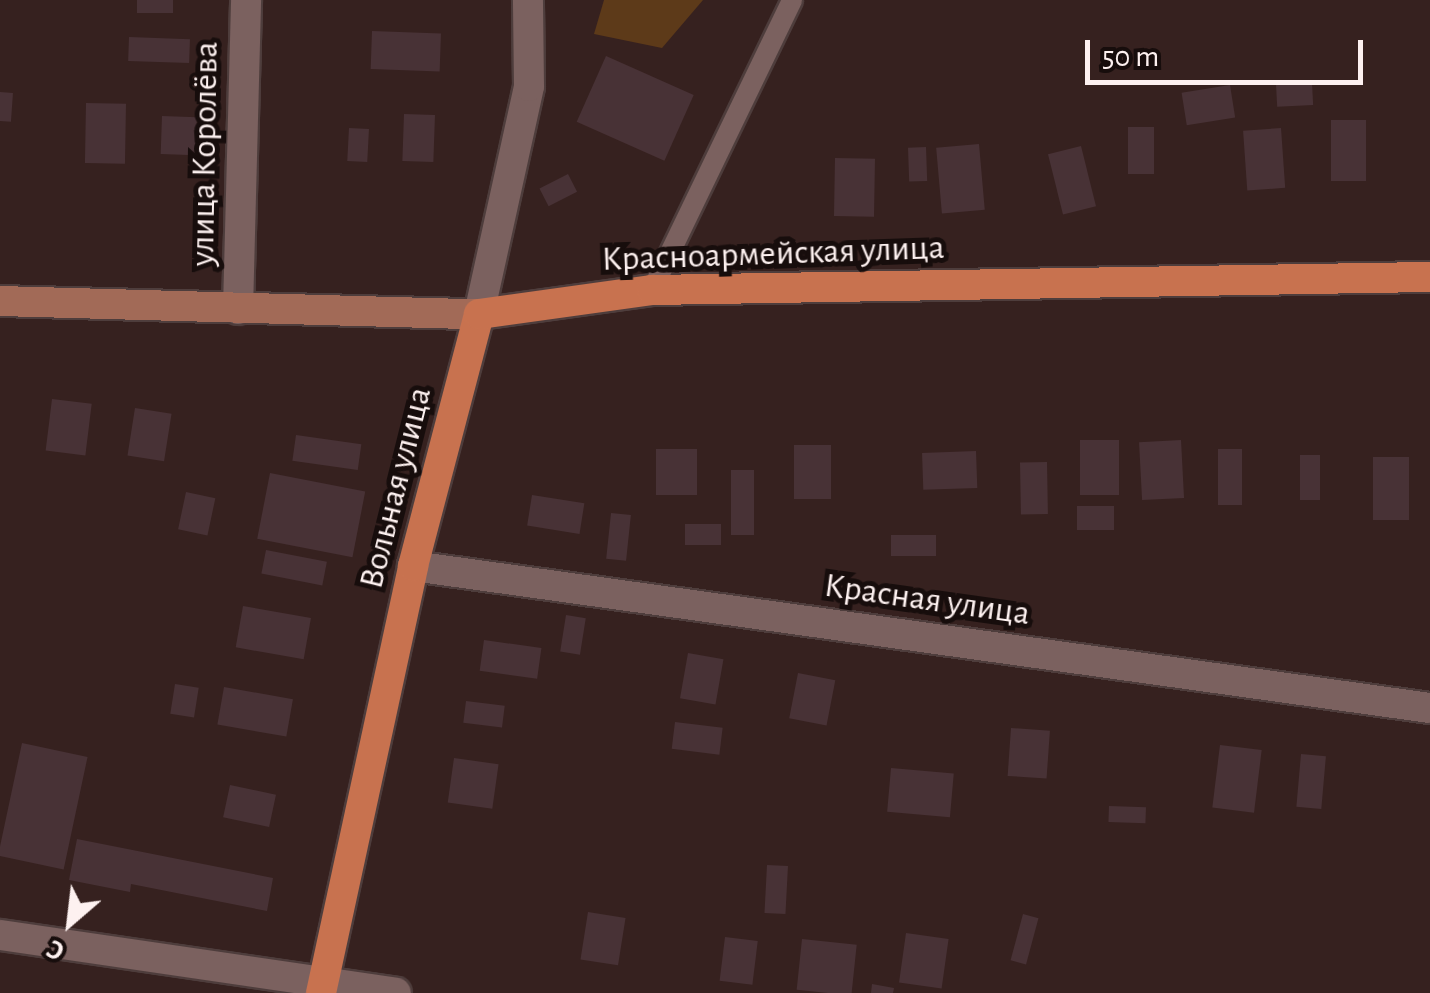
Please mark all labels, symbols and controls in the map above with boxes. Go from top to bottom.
scale bar [1090,20,1368,82]
street label: улица Королёва [182,41,228,267]
text: 50 m [1102,42,1159,72]
street label: Красноармейская улица [601,227,945,281]
street label: Вольная улица [351,383,441,593]
street label: Красная улица [821,565,1033,635]
north arrow [20,873,120,973]
text: С [43,933,69,965]

